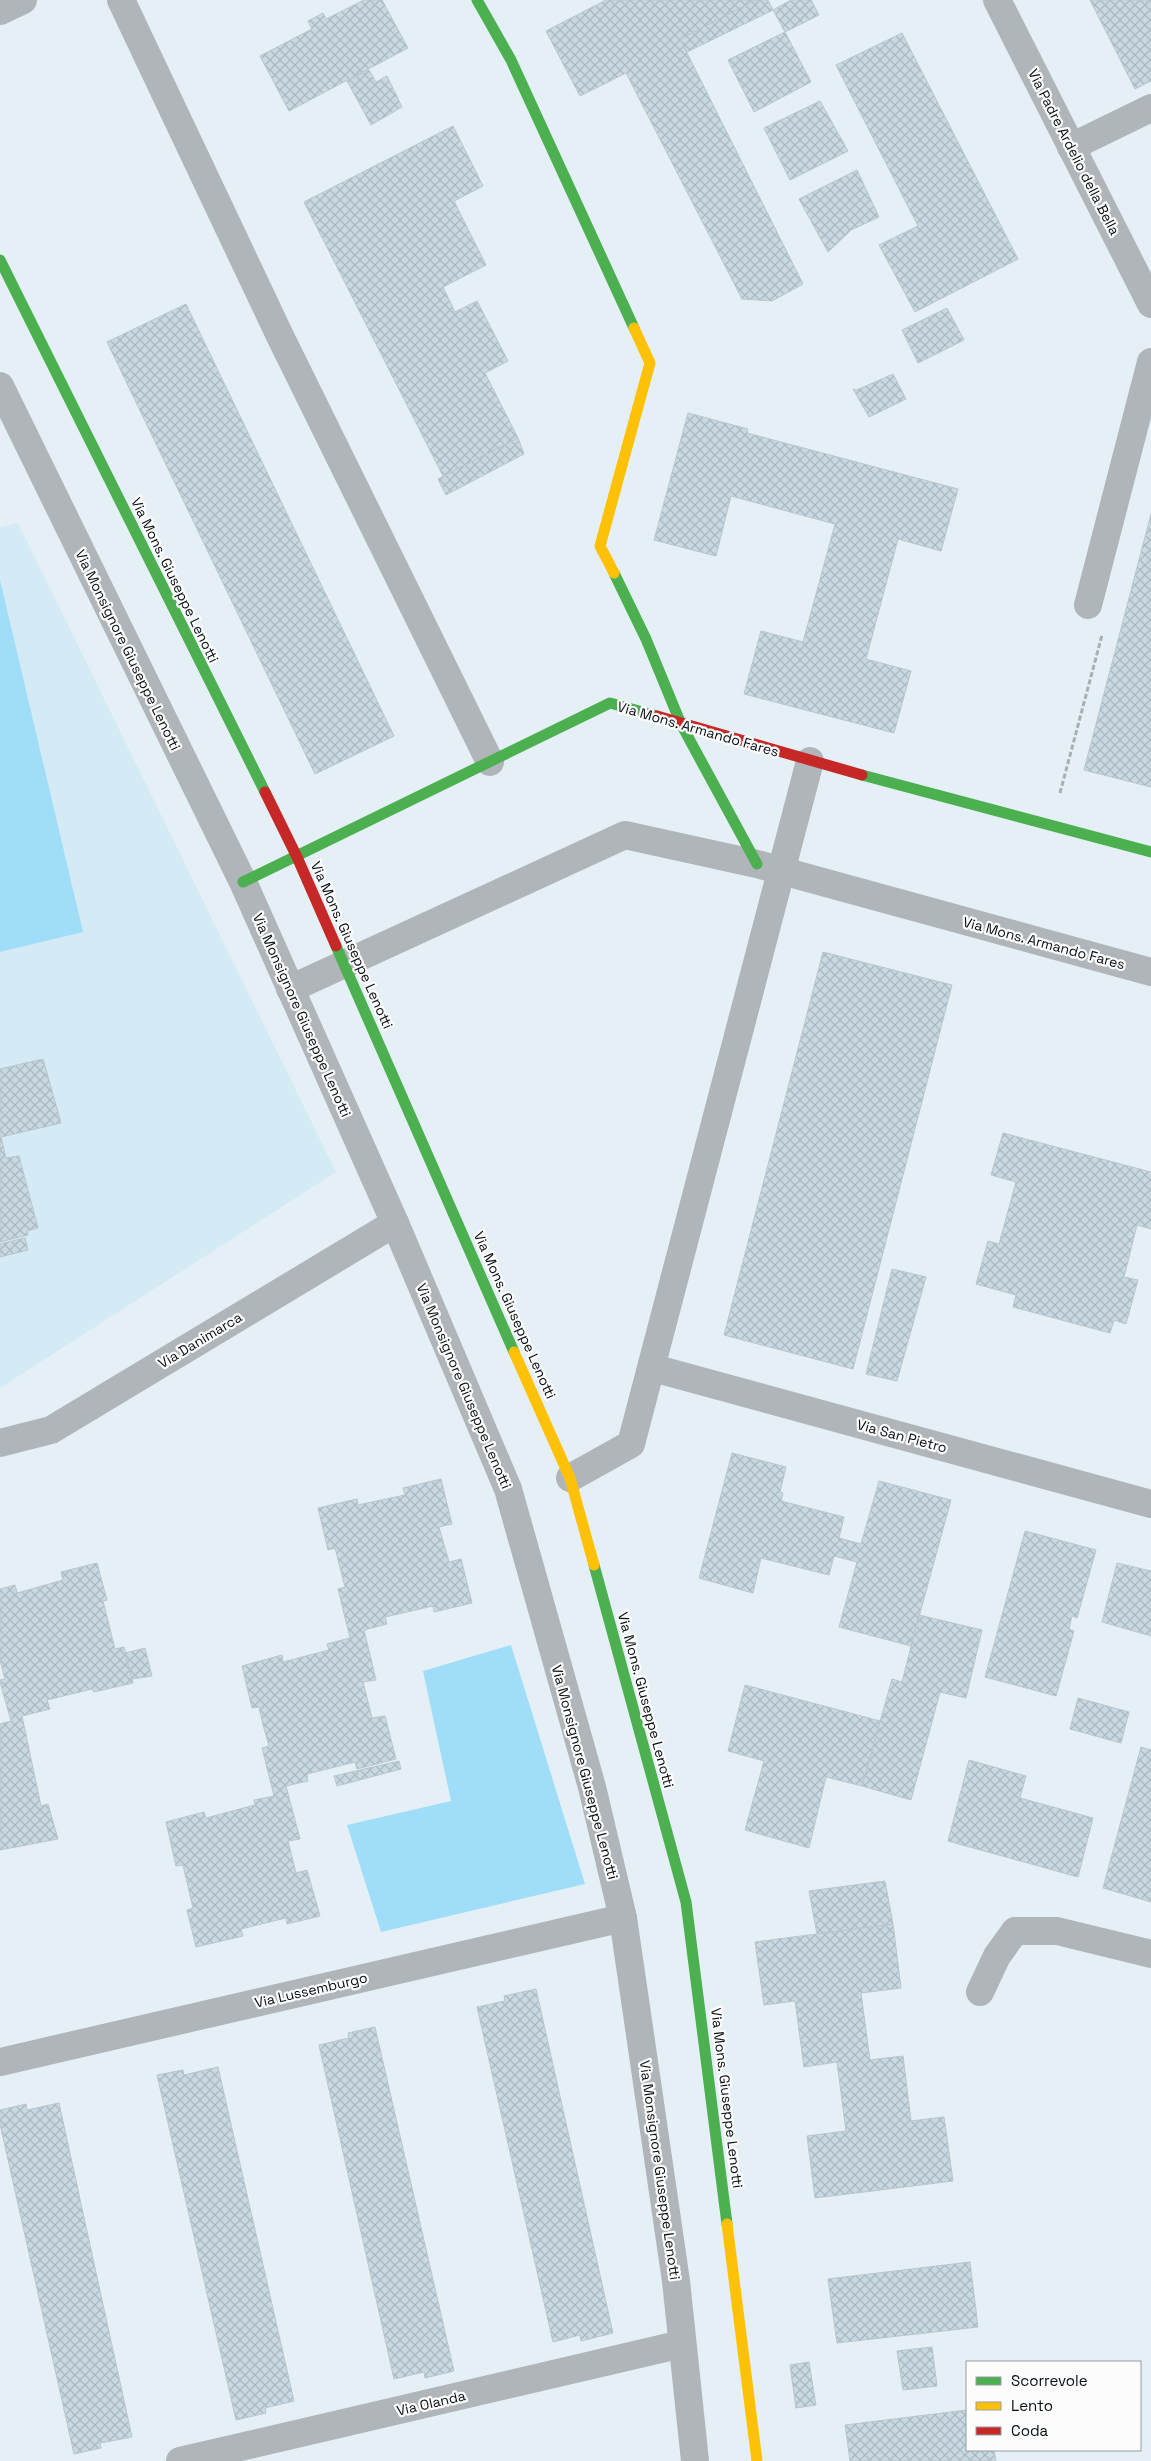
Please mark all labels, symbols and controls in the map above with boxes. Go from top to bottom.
street label: Via Padre Ardelio della Bella [1024,66,1124,238]
street label: Via Mons. Giuseppe Lenotti [127,495,223,665]
street label: Via Monsignore Giuseppe Lenotti [71,547,185,753]
street label: Via Mons. Armando Fares [615,697,781,761]
street label: Via Mons. Giuseppe Lenotti [307,858,397,1032]
street label: Via Monsignore Giuseppe Lenotti [249,910,355,1120]
street label: Via Mons. Armando Fares [961,913,1127,973]
street label: Via Mons. Giuseppe Lenotti [470,1228,560,1402]
street label: Via Monsignore Giuseppe Lenotti [412,1281,516,1491]
street label: Via Danimarca [155,1308,245,1372]
street label: Via San Pietro [855,1415,949,1457]
street label: Via Mons. Giuseppe Lenotti [614,1610,678,1790]
street label: Via Monsignore Giuseppe Lenotti [548,1663,622,1881]
street label: Via Lussemburgo [253,1968,369,2012]
street label: Via Mons. Giuseppe Lenotti [707,2007,747,2189]
street label: Via Monsignore Giuseppe Lenotti [636,2059,684,2281]
legend [966,2361,1141,2451]
text: Scorrevole [1011,2371,1088,2390]
street label: Via Olanda [395,2386,467,2420]
text: Lento [1011,2396,1053,2415]
text: Coda [1011,2421,1049,2440]

